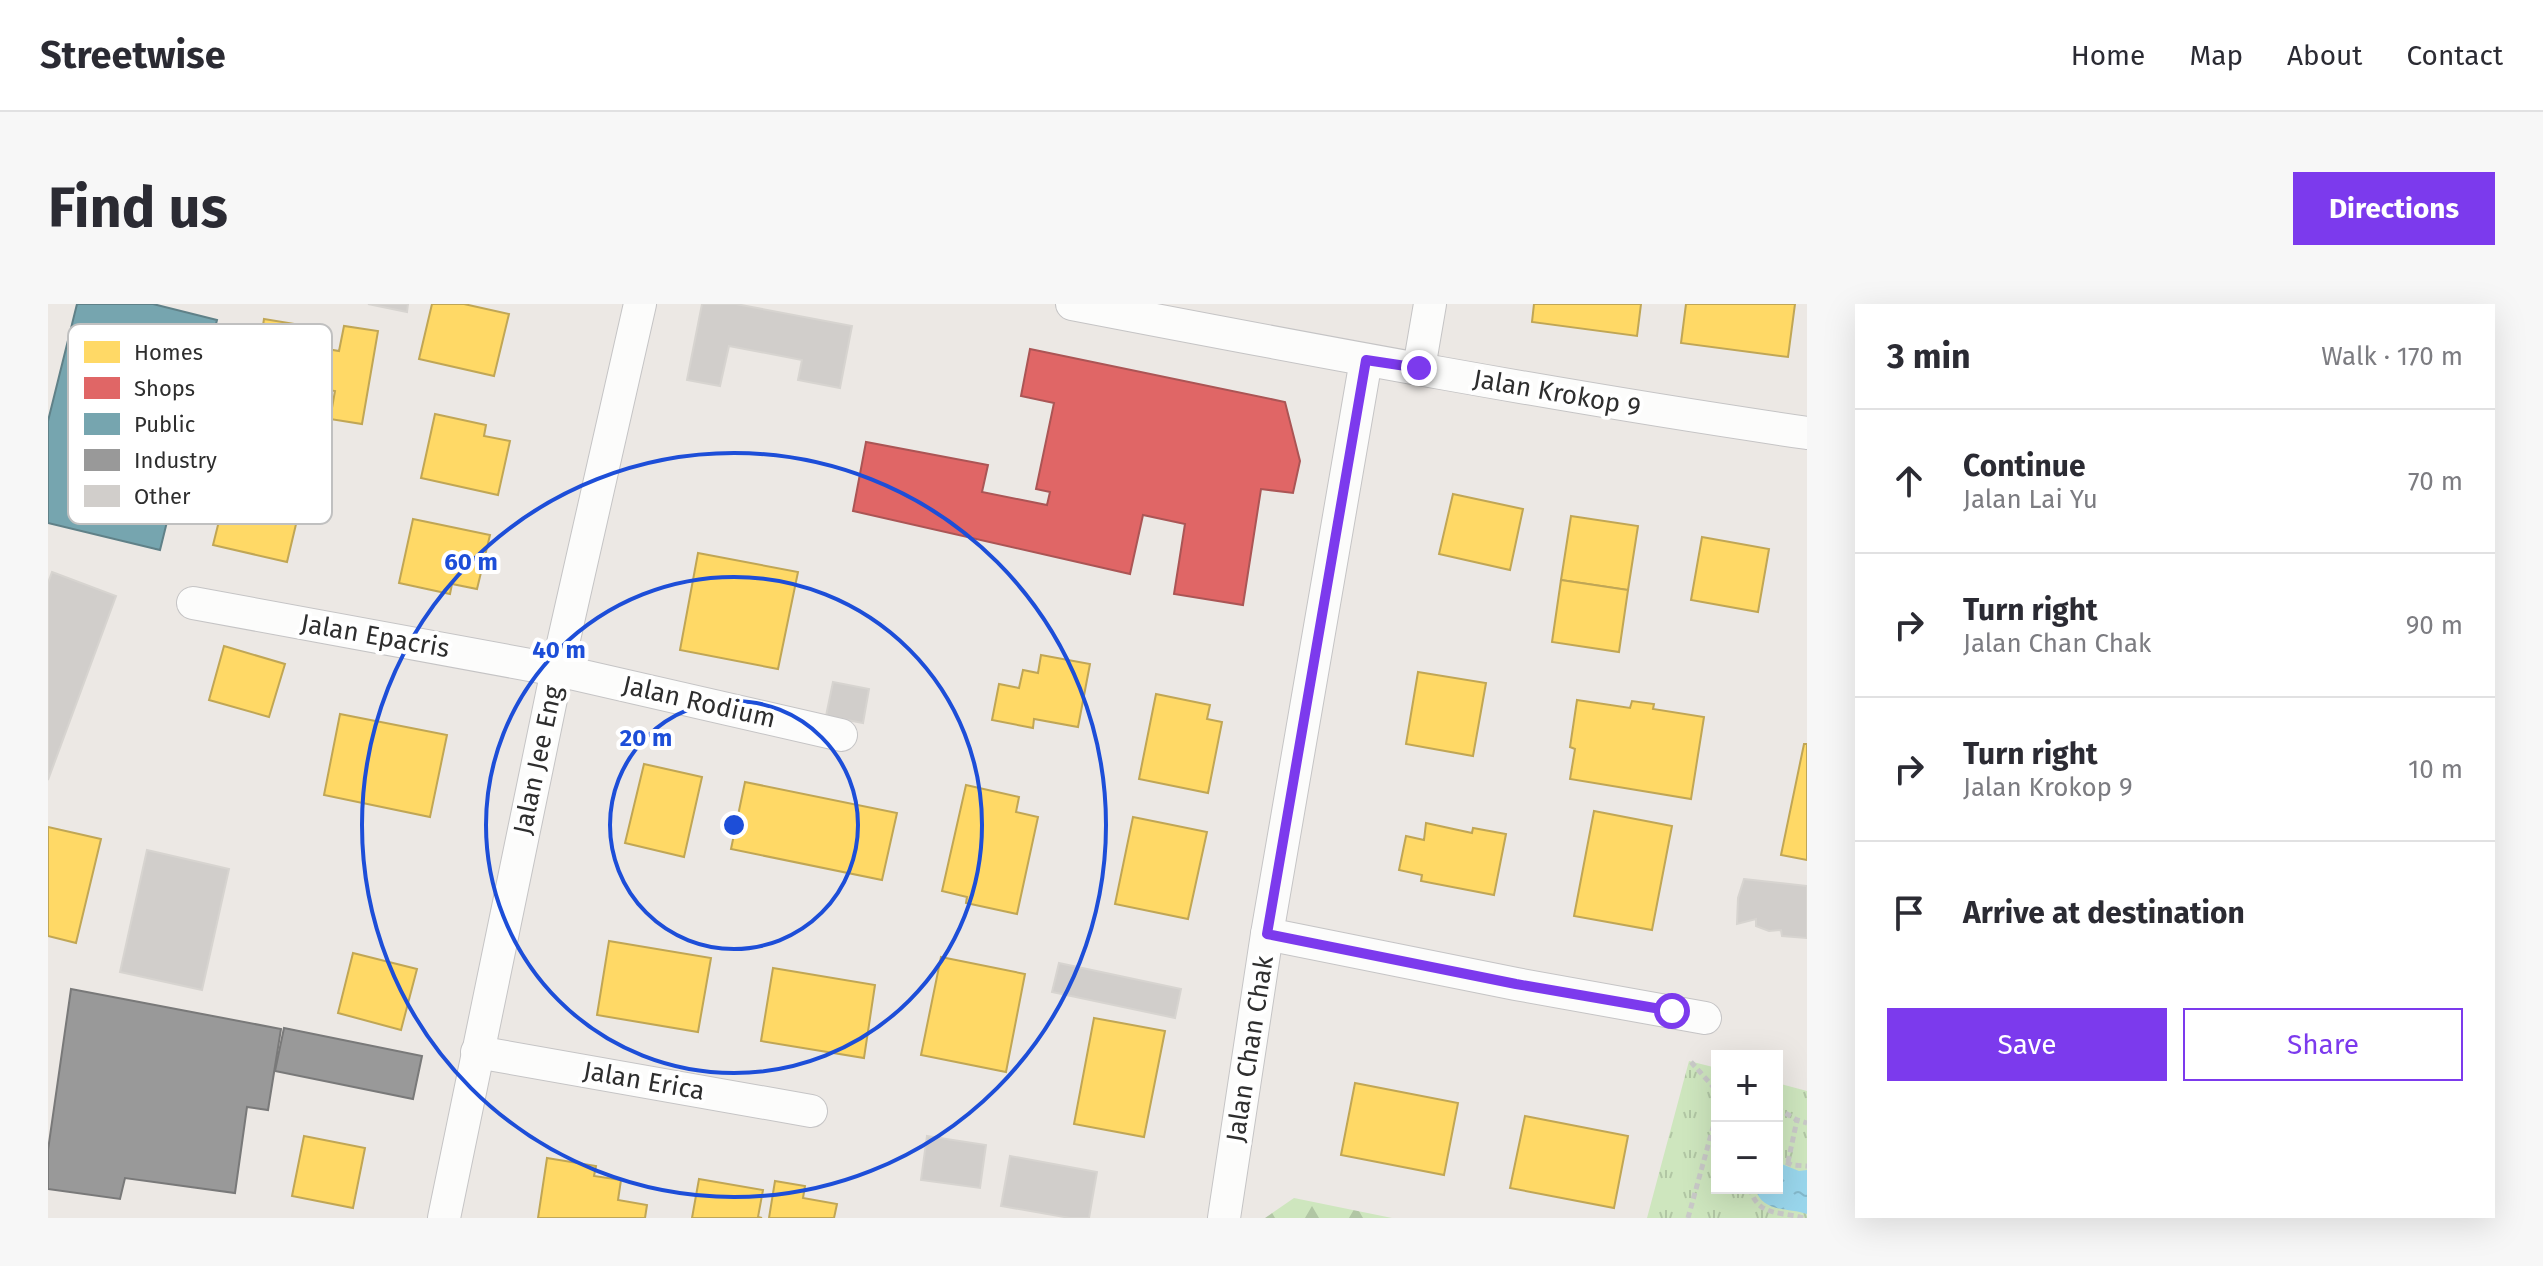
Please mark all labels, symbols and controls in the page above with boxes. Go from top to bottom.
text: Streetwise [40,32,226,78]
text: Home [2071,39,2145,72]
text: Map [2189,39,2243,72]
text: About [2287,39,2362,72]
text: Contact [2406,39,2503,72]
button: Directions [2293,172,2495,245]
text: Find us [48,175,228,242]
legend [68,324,332,524]
text: 3 min [1887,336,1971,377]
text: Homes [134,339,203,366]
text: Walk · 170 m [2321,341,2463,372]
route end [1401,350,1437,386]
street label: Jalan Krokop 9 [1471,363,1643,423]
text: Shops [134,375,195,402]
text: Public [134,411,195,438]
text: Industry [134,447,217,474]
text: Continue [1963,448,2086,484]
icon: ahead [1887,459,1931,503]
text: 70 m [2408,466,2463,497]
text: Other [134,483,191,510]
text: Jalan Lai Yu [1963,484,2098,515]
text: 60 m [444,548,498,576]
text: Turn right [1963,592,2098,628]
icon: right [1887,603,1931,647]
street label: Jalan Epacris [298,608,452,664]
text: 90 m [2406,610,2463,641]
text: Jalan Chan Chak [1963,628,2151,659]
text: 40 m [532,636,586,664]
street label: Jalan Rodium [619,669,779,735]
street label: Jalan Jee Eng [507,682,569,837]
text: 20 m [620,724,672,752]
text: Turn right [1963,736,2098,772]
icon: right [1887,747,1931,791]
text: 10 m [2408,754,2463,785]
text: Jalan Krokop 9 [1963,772,2133,803]
centre of rings [720,811,748,839]
icon: arrive [1887,891,1931,935]
text: Arrive at destination [1963,895,2245,931]
street label: Jalan Chan Chak [1220,953,1280,1144]
route start [1654,993,1690,1029]
button: Save [1887,1008,2167,1081]
button: Share [2183,1008,2463,1081]
map controls [1711,1050,1783,1194]
button: + [1711,1050,1783,1122]
street label: Jalan Erica [581,1055,707,1107]
button: − [1711,1122,1783,1194]

